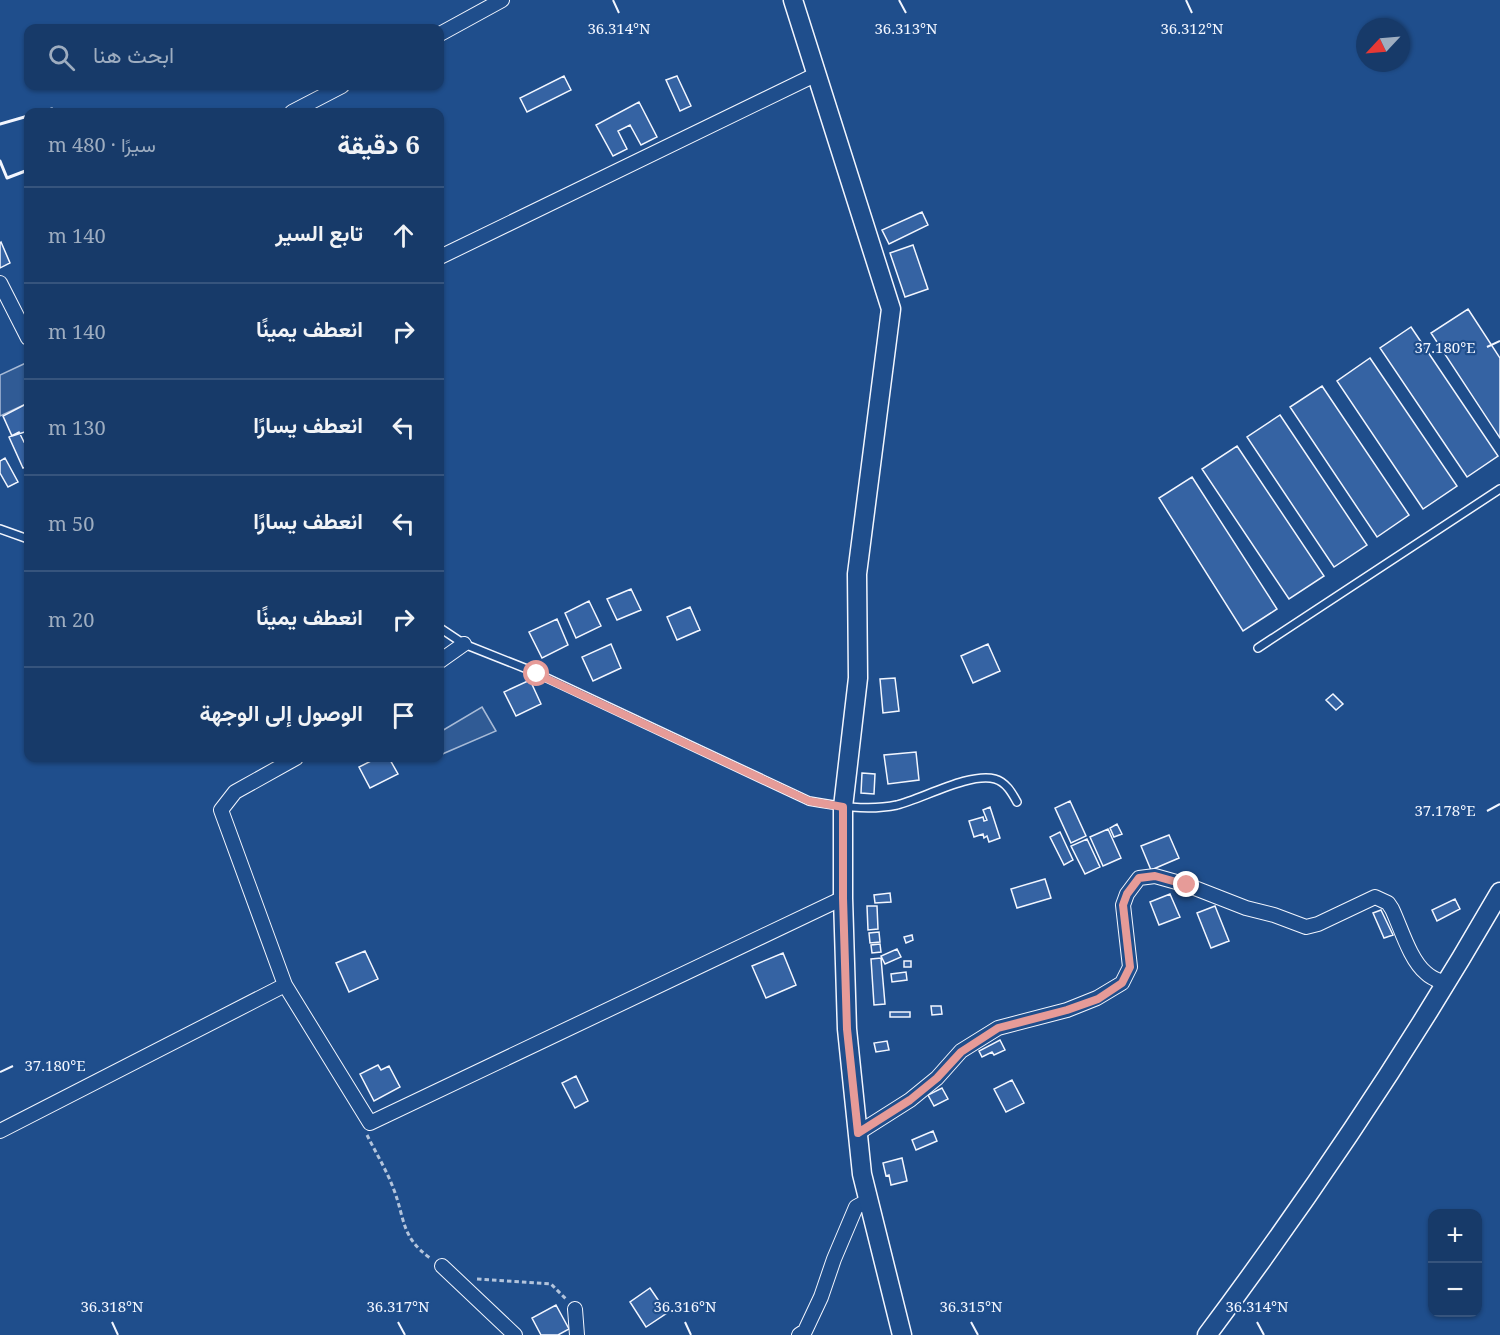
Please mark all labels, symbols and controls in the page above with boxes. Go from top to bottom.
text: 36.314°N [587,18,651,38]
text: 36.313°N [874,18,938,38]
text: 36.312°N [1160,18,1224,38]
north arrow [1356,18,1410,72]
search box [24,24,444,90]
text: ابحث هنا [93,39,174,69]
icon: search [45,41,78,74]
text: 6 دقيقة [337,126,420,162]
text: سيرًا · 480 m [48,131,156,158]
text: تابع السير [275,217,363,247]
icon: ahead [387,219,420,252]
text: 140 m [48,222,106,249]
text: انعطف يمينًا [256,313,363,343]
icon: right [387,315,420,348]
text: 140 m [48,318,106,345]
text: 37.180°E [1414,337,1476,357]
text: انعطف يسارًا [253,409,363,439]
icon: left [387,411,420,444]
text: 130 m [48,414,106,441]
text: انعطف يسارًا [253,505,363,535]
icon: left [387,507,420,540]
text: 50 m [48,510,94,537]
text: انعطف يمينًا [256,601,363,631]
icon: right [387,603,420,636]
text: 20 m [48,606,94,633]
route start [523,660,549,686]
text: الوصول إلى الوجهة [199,697,363,727]
icon: arrive [387,699,420,732]
text: 37.178°E [1414,800,1476,820]
route end [1173,871,1199,897]
text: 37.180°E [24,1055,86,1075]
map controls [1428,1209,1482,1317]
button: + [1428,1209,1482,1263]
button: − [1428,1263,1482,1317]
text: 36.318°N [80,1296,144,1316]
text: 36.317°N [366,1296,430,1316]
text: 36.316°N [653,1296,717,1316]
text: 36.315°N [939,1296,1003,1316]
text: 36.314°N [1225,1296,1289,1316]

